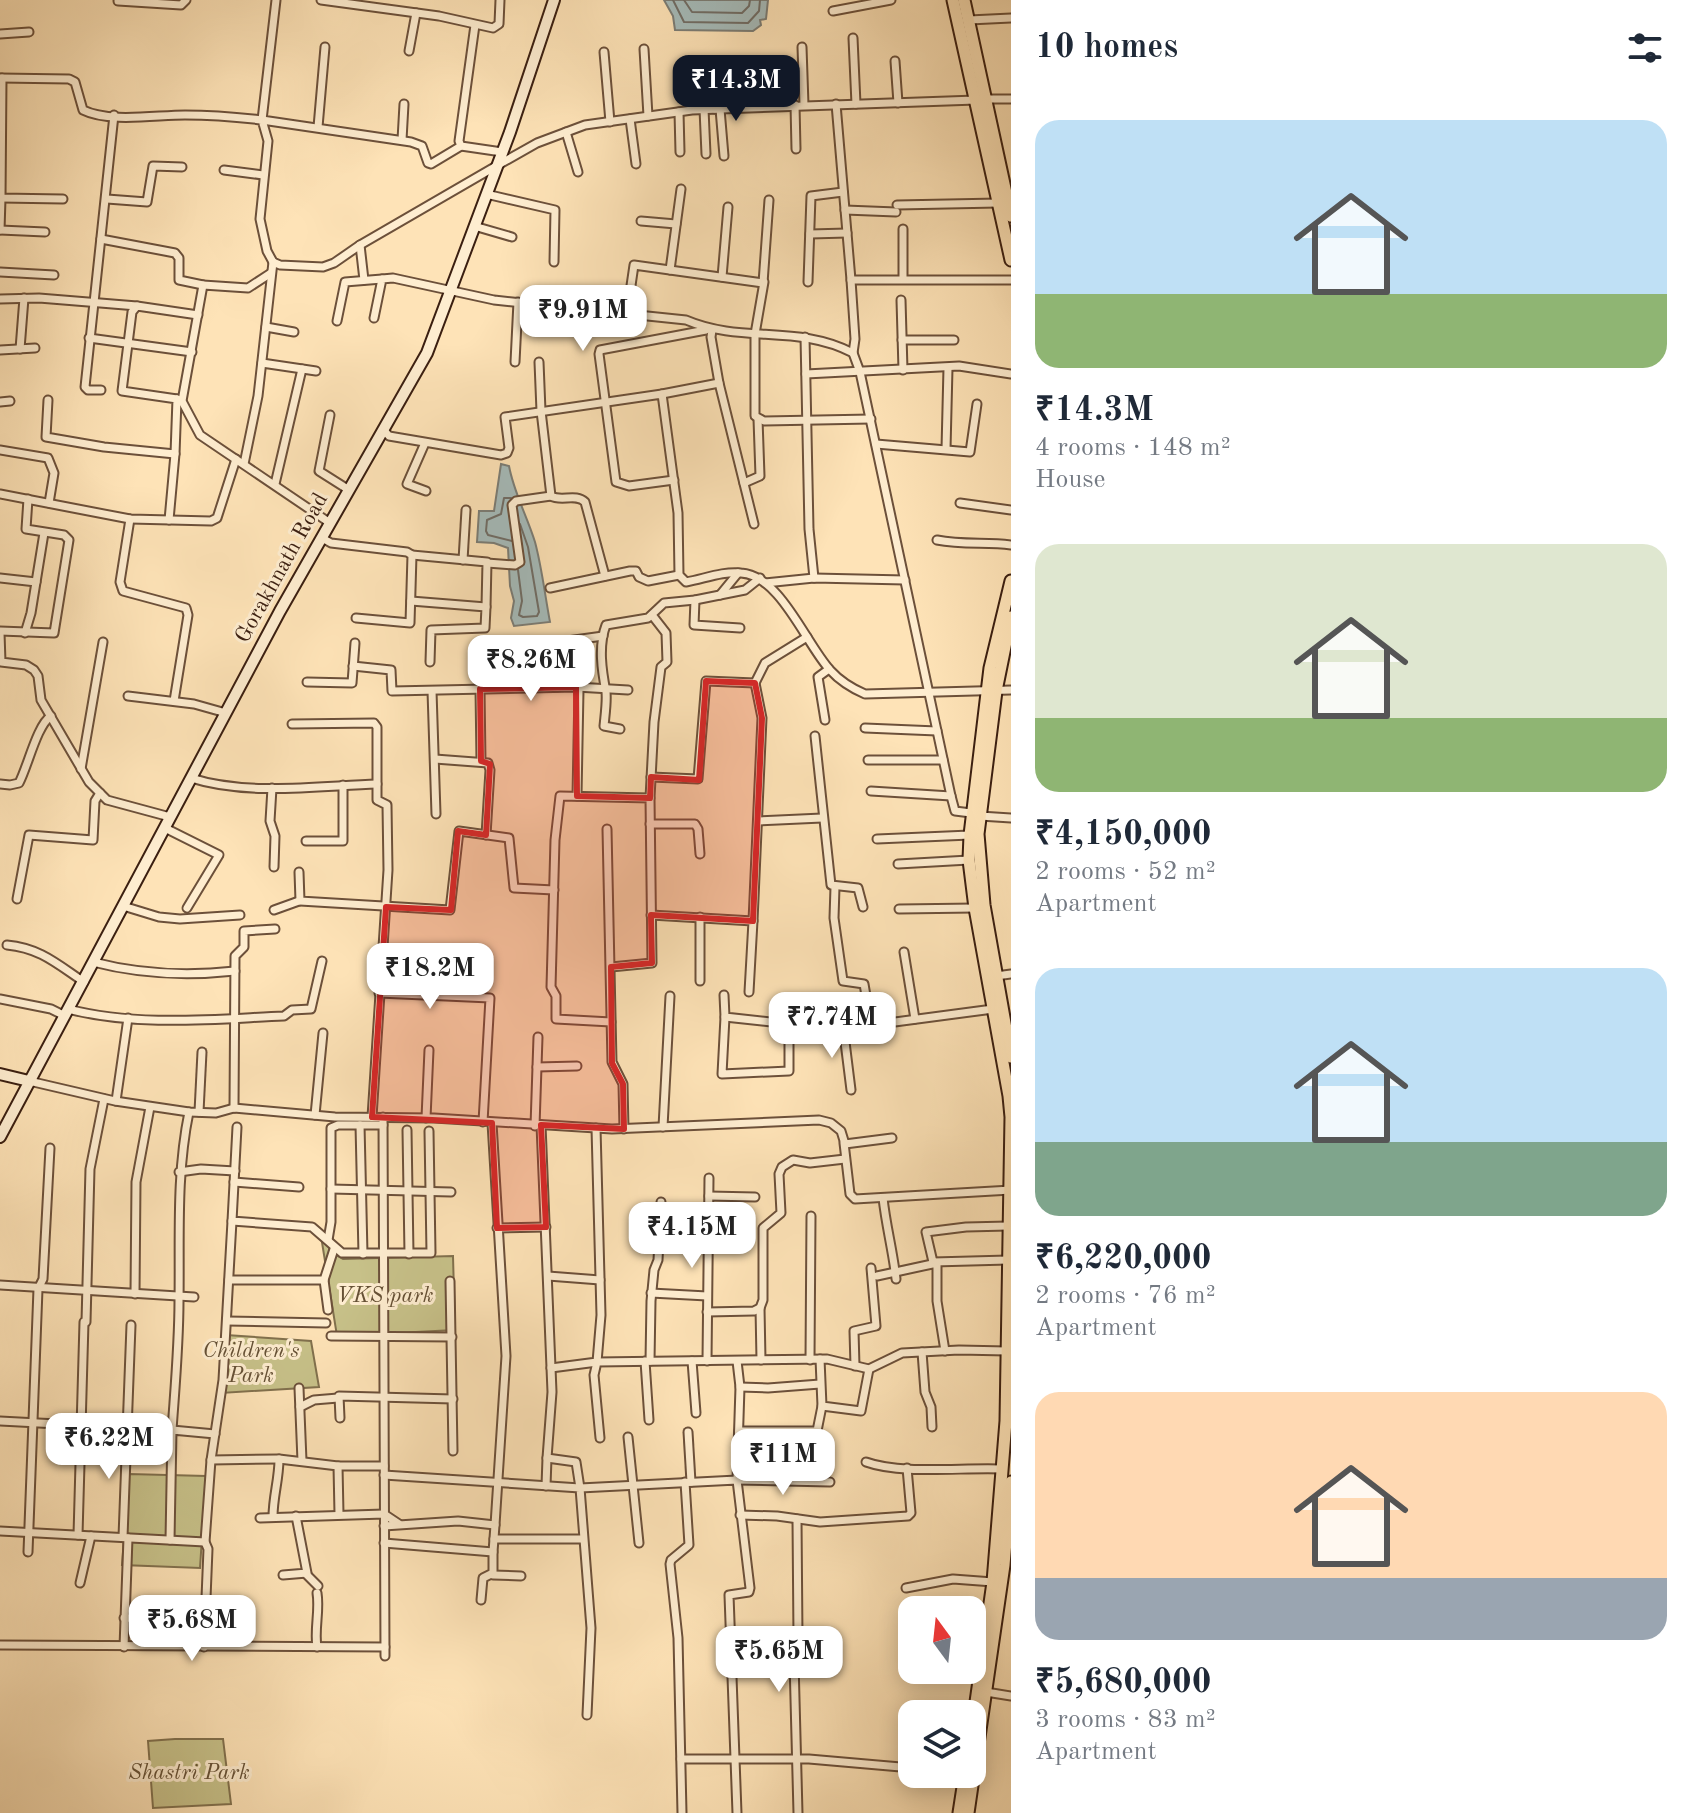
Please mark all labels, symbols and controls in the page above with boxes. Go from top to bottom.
icon: filters [1623,26,1667,70]
text: 10 homes [1035,31,1178,65]
pin: ₹14.3M [671,55,801,123]
text: ₹14.3M [691,68,781,94]
icon: home [1279,172,1423,316]
pin: ₹9.91M [518,285,648,353]
text: ₹9.91M [538,298,628,324]
text: ₹14.3M [1035,394,1153,428]
text: 4 rooms · 148 m² [1035,435,1231,461]
text: House [1035,467,1106,493]
street label: Gorakhnath Road [232,489,332,647]
icon: home [1279,596,1423,740]
pin: ₹8.26M [466,635,596,703]
text: ₹8.26M [486,648,576,674]
text: ₹4,150,000 [1035,818,1212,852]
text: 2 rooms · 52 m² [1035,859,1216,885]
text: Apartment [1035,891,1157,917]
pin: ₹18.2M [365,943,495,1011]
text: ₹18.2M [385,956,475,982]
pin: ₹7.74M [767,992,897,1060]
text: ₹7.74M [787,1005,877,1031]
icon: home [1279,1020,1423,1164]
pin: ₹4.15M [627,1202,757,1270]
text: ₹4.15M [647,1215,737,1241]
text: ₹6,220,000 [1035,1242,1212,1276]
text: 2 rooms · 76 m² [1035,1283,1216,1309]
park label: VKS park [337,1285,434,1307]
text: Apartment [1035,1315,1157,1341]
park label: Children's Park [203,1340,299,1387]
pin: ₹6.22M [44,1413,174,1481]
text: ₹6.22M [64,1426,154,1452]
pin: ₹11M [736,1429,830,1497]
text: ₹11M [749,1442,817,1468]
icon: home [1279,1444,1423,1588]
pin: ₹5.68M [127,1595,257,1663]
north arrow [898,1596,986,1684]
map controls [898,1596,986,1788]
text: ₹5.68M [147,1608,237,1634]
pin: ₹5.65M [714,1626,844,1694]
text: ₹5.65M [734,1639,824,1665]
text: ₹5,680,000 [1035,1666,1212,1700]
button: layers [898,1700,986,1788]
text: 3 rooms · 83 m² [1035,1707,1216,1733]
text: Apartment [1035,1739,1157,1765]
park label: Shastri Park [128,1762,250,1784]

